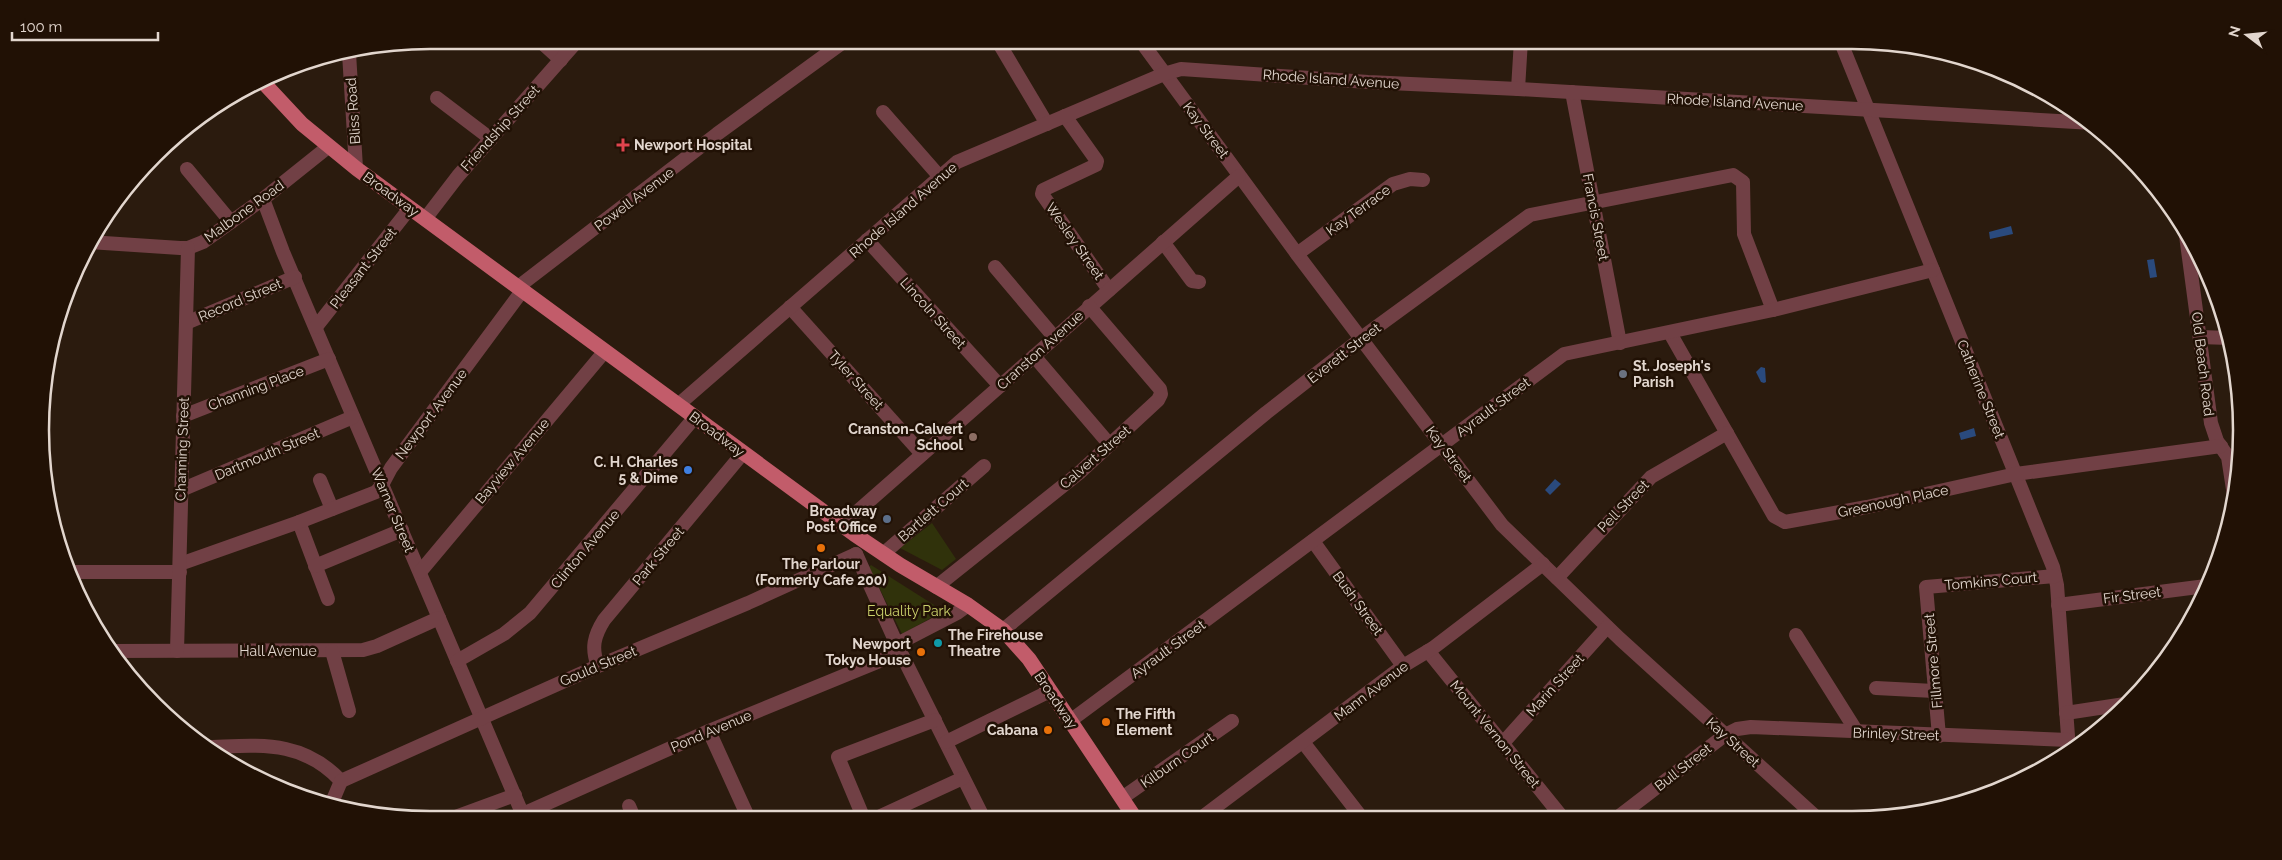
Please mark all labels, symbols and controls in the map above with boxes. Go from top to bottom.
scale bar [12,10,159,42]
north arrow [2222,10,2272,60]
text: 100 m [20,18,62,36]
text: N [2225,24,2244,39]
street label: Rhode Island Avenue [1262,66,1400,92]
street label: Bliss Road [343,77,363,145]
street label: Friendship Street [457,82,543,174]
street label: Rhode Island Avenue [1666,90,1804,114]
street label: Kay Street [1180,99,1232,161]
place label: Newport Hospital [634,137,753,153]
marker: Newport Hospital [616,138,630,152]
street label: Rhode Island Avenue [846,159,960,261]
street label: Powell Avenue [591,164,677,234]
street label: Broadway [360,168,422,220]
street label: Francis Street [1580,172,1612,262]
street label: Malbone Road [201,177,287,245]
street label: Kay Terrace [1323,181,1393,239]
street label: Wesley Street [1043,200,1108,283]
street label: Pleasant Street [327,224,400,312]
street label: Lincoln Street [897,274,969,352]
street label: Record Street [196,275,284,325]
street label: Cranston Avenue [994,307,1086,393]
street label: Old Beach Road [2189,311,2217,417]
street label: Everett Street [1304,319,1384,386]
street label: Catherine Street [1954,337,2008,441]
street label: Tyler Street [825,347,887,413]
place label: St. Joseph's Parish [1633,358,1711,390]
street label: Channing Place [206,362,306,414]
street label: Newport Avenue [392,366,470,462]
marker: St. Joseph's Parish [1617,368,1629,380]
street label: Ayrault Street [1453,374,1533,440]
street label: Channing Street [172,396,192,501]
street label: Broadway [686,408,748,460]
street label: Bayview Avenue [472,415,552,507]
place label: Cranston-Calvert School [848,421,964,453]
street label: Calvert Street [1056,422,1134,492]
street label: Kay Street [1423,423,1475,485]
street label: Dartmouth Street [212,425,322,483]
marker: Cranston-Calvert School [967,431,979,443]
place label: C. H. Charles 5 & Dime [594,454,679,486]
marker: C. H. Charles 5 & Dime [682,464,694,476]
street label: Warner Street [368,466,418,555]
street label: Bartlett Court [895,475,971,545]
street label: Pell Street [1594,476,1652,535]
street label: Greenough Place [1836,481,1950,521]
place label: Broadway Post Office [806,503,878,535]
street label: Clinton Avenue [547,506,623,592]
marker: Broadway Post Office [881,513,893,525]
street label: Park Street [629,523,687,588]
marker: The Parlour (Formerly Cafe 200) [815,542,827,554]
place label: The Parlour (Formerly Cafe 200) [755,556,887,588]
street label: Bush Street [1329,568,1387,638]
street label: Tomkins Court [1944,569,2038,593]
street label: Fir Street [2102,583,2162,606]
park label: Equality Park [867,603,951,619]
street label: Fillmore Street [1921,612,1945,709]
street label: Ayrault Street [1128,616,1209,681]
place label: The Firehouse Theatre [948,627,1044,659]
place label: Newport Tokyo House [825,636,912,668]
marker: The Firehouse Theatre [932,637,944,649]
street label: Hall Avenue [239,643,317,659]
street label: Gould Street [557,643,639,689]
marker: Newport Tokyo House [915,646,927,658]
street label: Marin Street [1523,650,1587,719]
street label: Mann Avenue [1331,658,1411,724]
street label: Broadway [1031,669,1081,732]
street label: Mount Vernon Street [1447,677,1543,791]
place label: The Fifth Element [1116,706,1176,738]
street label: Pond Avenue [668,707,754,755]
street label: Kay Street [1703,714,1763,770]
marker: The Fifth Element [1100,716,1112,728]
place label: Cabana [987,722,1038,738]
marker: Cabana [1042,724,1054,736]
street label: Brinley Street [1852,724,1940,744]
street label: Kilburn Court [1137,729,1217,791]
street label: Bull Street [1652,740,1715,794]

